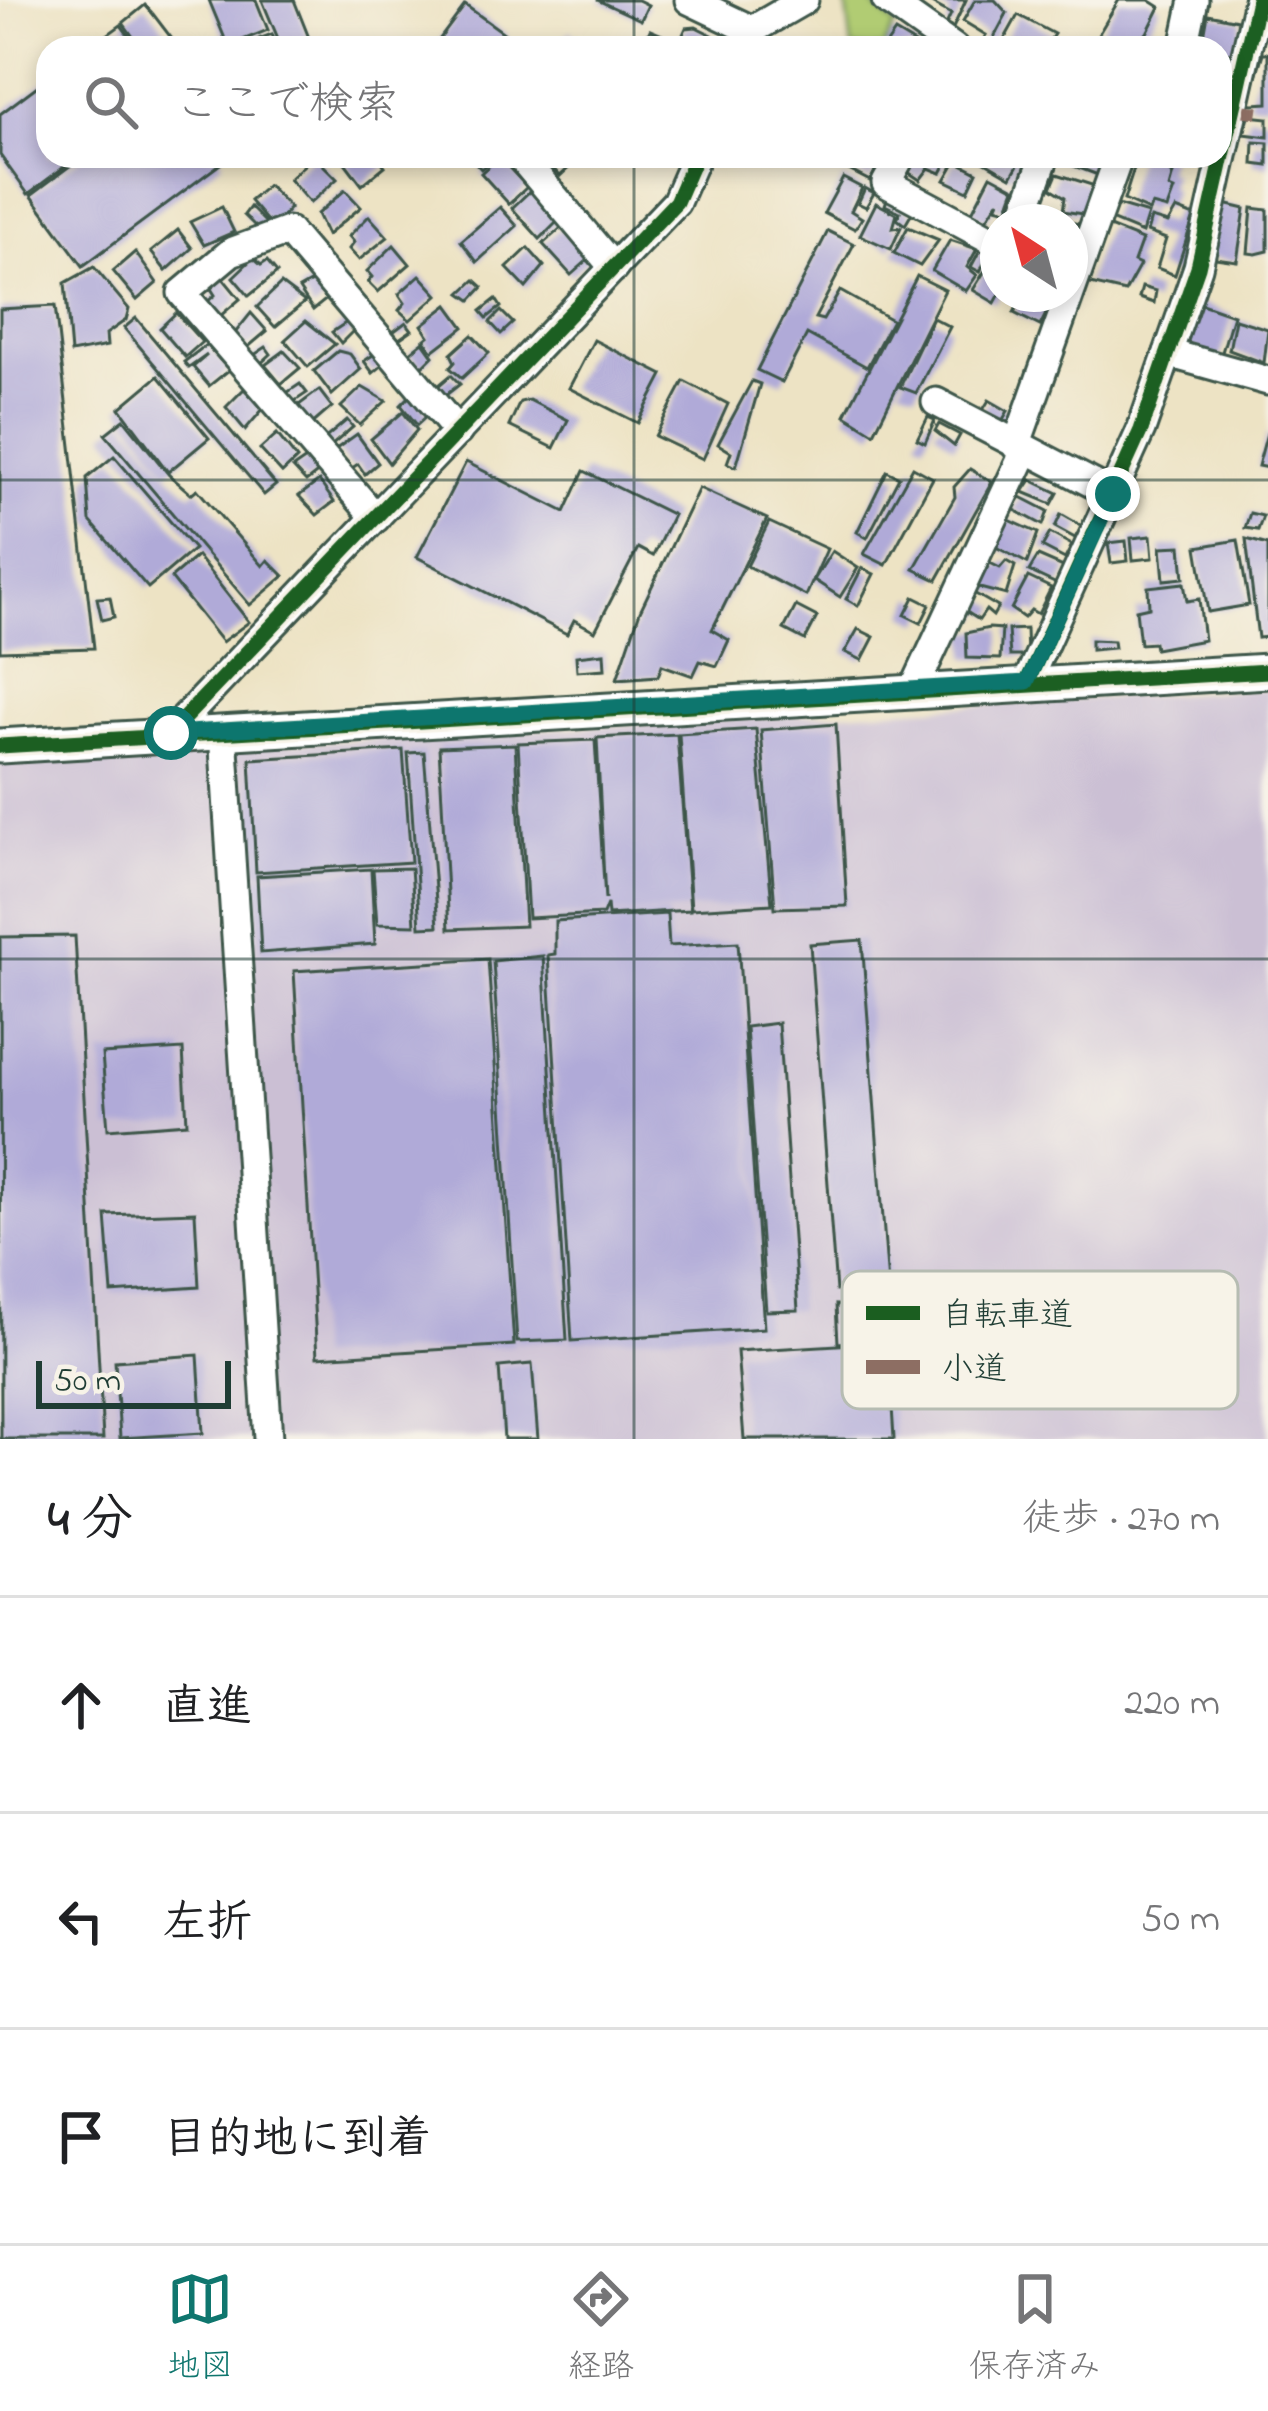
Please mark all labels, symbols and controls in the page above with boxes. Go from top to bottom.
search box [36,36,1232,168]
icon: search [78,69,144,135]
text: ここで検索 [174,73,399,139]
north arrow [980,204,1088,312]
route end [1086,467,1140,521]
route start [144,706,198,760]
legend [842,1271,1238,1409]
text: 自転車道 [941,1293,1073,1341]
text: 小道 [941,1347,1007,1395]
scale bar [36,1355,231,1408]
text: 50 m [54,1358,121,1406]
text: 4 分 [48,1484,133,1559]
text: 徒歩 · 270 m [1022,1492,1220,1549]
icon: ahead [48,1672,114,1738]
text: 直進 [162,1676,252,1742]
text: 220 m [1124,1676,1220,1733]
icon: left [48,1888,114,1954]
text: 左折 [162,1892,252,1958]
text: 50 m [1141,1892,1220,1949]
icon: arrive [48,2104,114,2170]
text: 目的地に到着 [162,2108,432,2174]
tab: 地図 [167,2266,233,2392]
tab: 経路 [568,2266,634,2392]
tab: 保存済み [969,2266,1101,2392]

